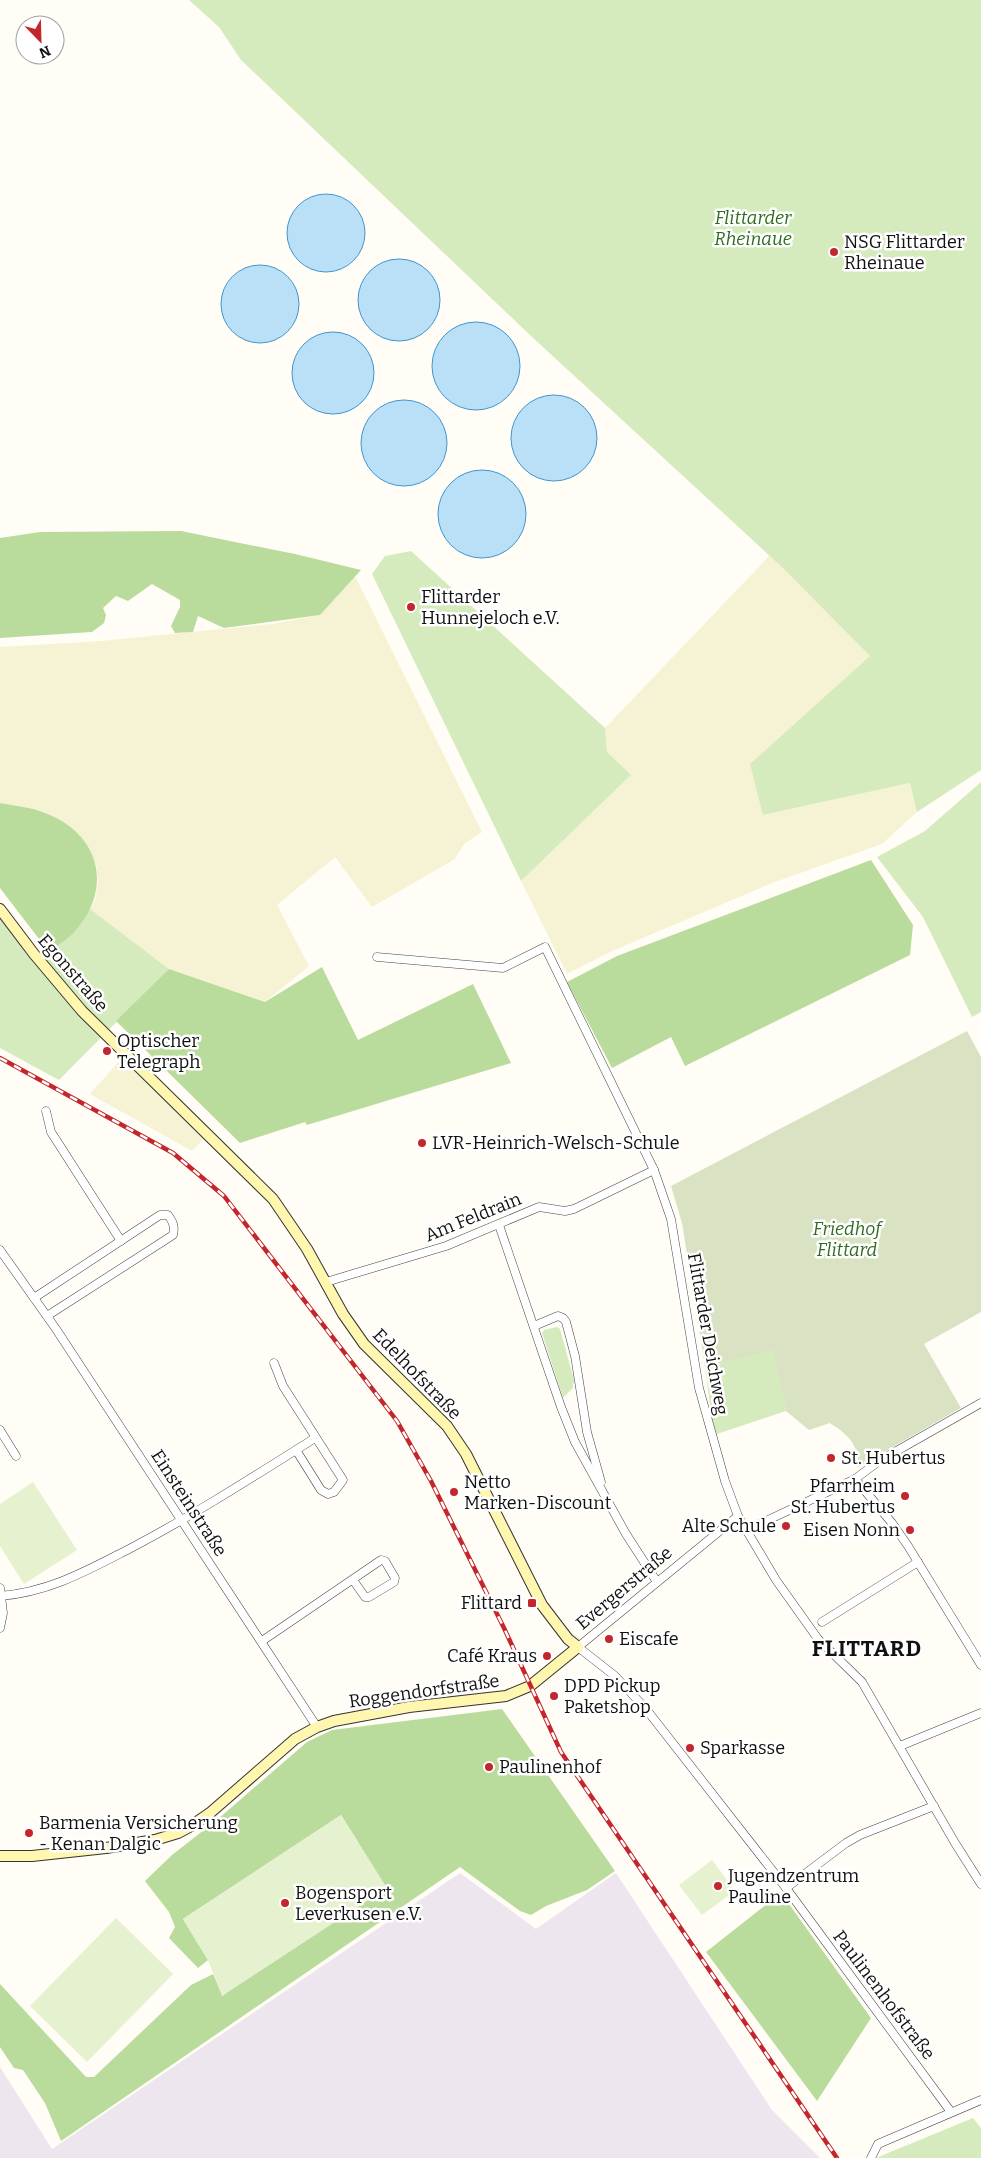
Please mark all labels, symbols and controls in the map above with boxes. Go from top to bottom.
north arrow [15,15,65,65]
text: N [36,42,53,62]
park label: Flittarder Rheinaue [714,207,792,250]
place label: NSG Flittarder Rheinaue [844,231,965,274]
marker: NSG Flittarder Rheinaue [828,246,840,258]
place label: Flittarder Hunnejeloch e.V. [421,586,560,629]
marker: Flittarder Hunnejeloch e.V. [405,601,417,613]
street label: Egonstraße [33,929,113,1017]
place label: Optischer Telegraph [117,1030,200,1073]
marker: Optischer Telegraph [101,1045,113,1057]
place label: LVR-Heinrich-Welsch-Schule [432,1132,680,1154]
marker: LVR-Heinrich-Welsch-Schule [416,1137,428,1149]
street label: Am Feldrain [422,1187,525,1246]
park label: Friedhof Flittard [813,1218,884,1261]
street label: Flittarder Deichweg [683,1251,733,1417]
street label: Edelhofstraße [368,1324,466,1424]
street label: Einsteinstraße [146,1445,232,1561]
place label: St. Hubertus [841,1447,945,1469]
marker: St. Hubertus [825,1452,837,1464]
place label: Netto Marken-Discount [464,1471,612,1514]
place label: Pfarrheim St. Hubertus [791,1475,895,1518]
marker: Netto Marken-Discount [448,1486,460,1498]
marker: Pfarrheim St. Hubertus [899,1490,911,1502]
place label: Alte Schule [682,1515,776,1537]
place label: Eisen Nonn [803,1519,901,1541]
marker: Alte Schule [780,1520,792,1532]
marker: Eisen Nonn [904,1524,916,1536]
street label: Evergerstraße [572,1542,676,1634]
place label: Flittard [461,1592,522,1614]
marker: Flittard [526,1597,538,1609]
place label: Eiscafe [619,1628,679,1650]
marker: Eiscafe [603,1633,615,1645]
district label: FLITTARD [812,1635,922,1662]
place label: Café Kraus [447,1645,537,1667]
marker: Café Kraus [541,1650,553,1662]
street label: Roggendorfstraße [347,1670,501,1712]
place label: DPD Pickup Paketshop [564,1675,660,1718]
marker: DPD Pickup Paketshop [548,1690,560,1702]
place label: Sparkasse [700,1737,785,1759]
marker: Sparkasse [684,1742,696,1754]
place label: Paulinenhof [499,1756,603,1778]
marker: Paulinenhof [483,1761,495,1773]
place label: Barmenia Versicherung - Kenan Dalgic [39,1812,238,1855]
marker: Barmenia Versicherung - Kenan Dalgic [23,1827,35,1839]
place label: Jugendzentrum Pauline [727,1865,859,1908]
marker: Jugendzentrum Pauline [712,1880,724,1892]
place label: Bogensport Leverkusen e.V. [295,1882,422,1925]
marker: Bogensport Leverkusen e.V. [279,1897,291,1909]
street label: Paulinenhofstraße [828,1926,940,2064]

